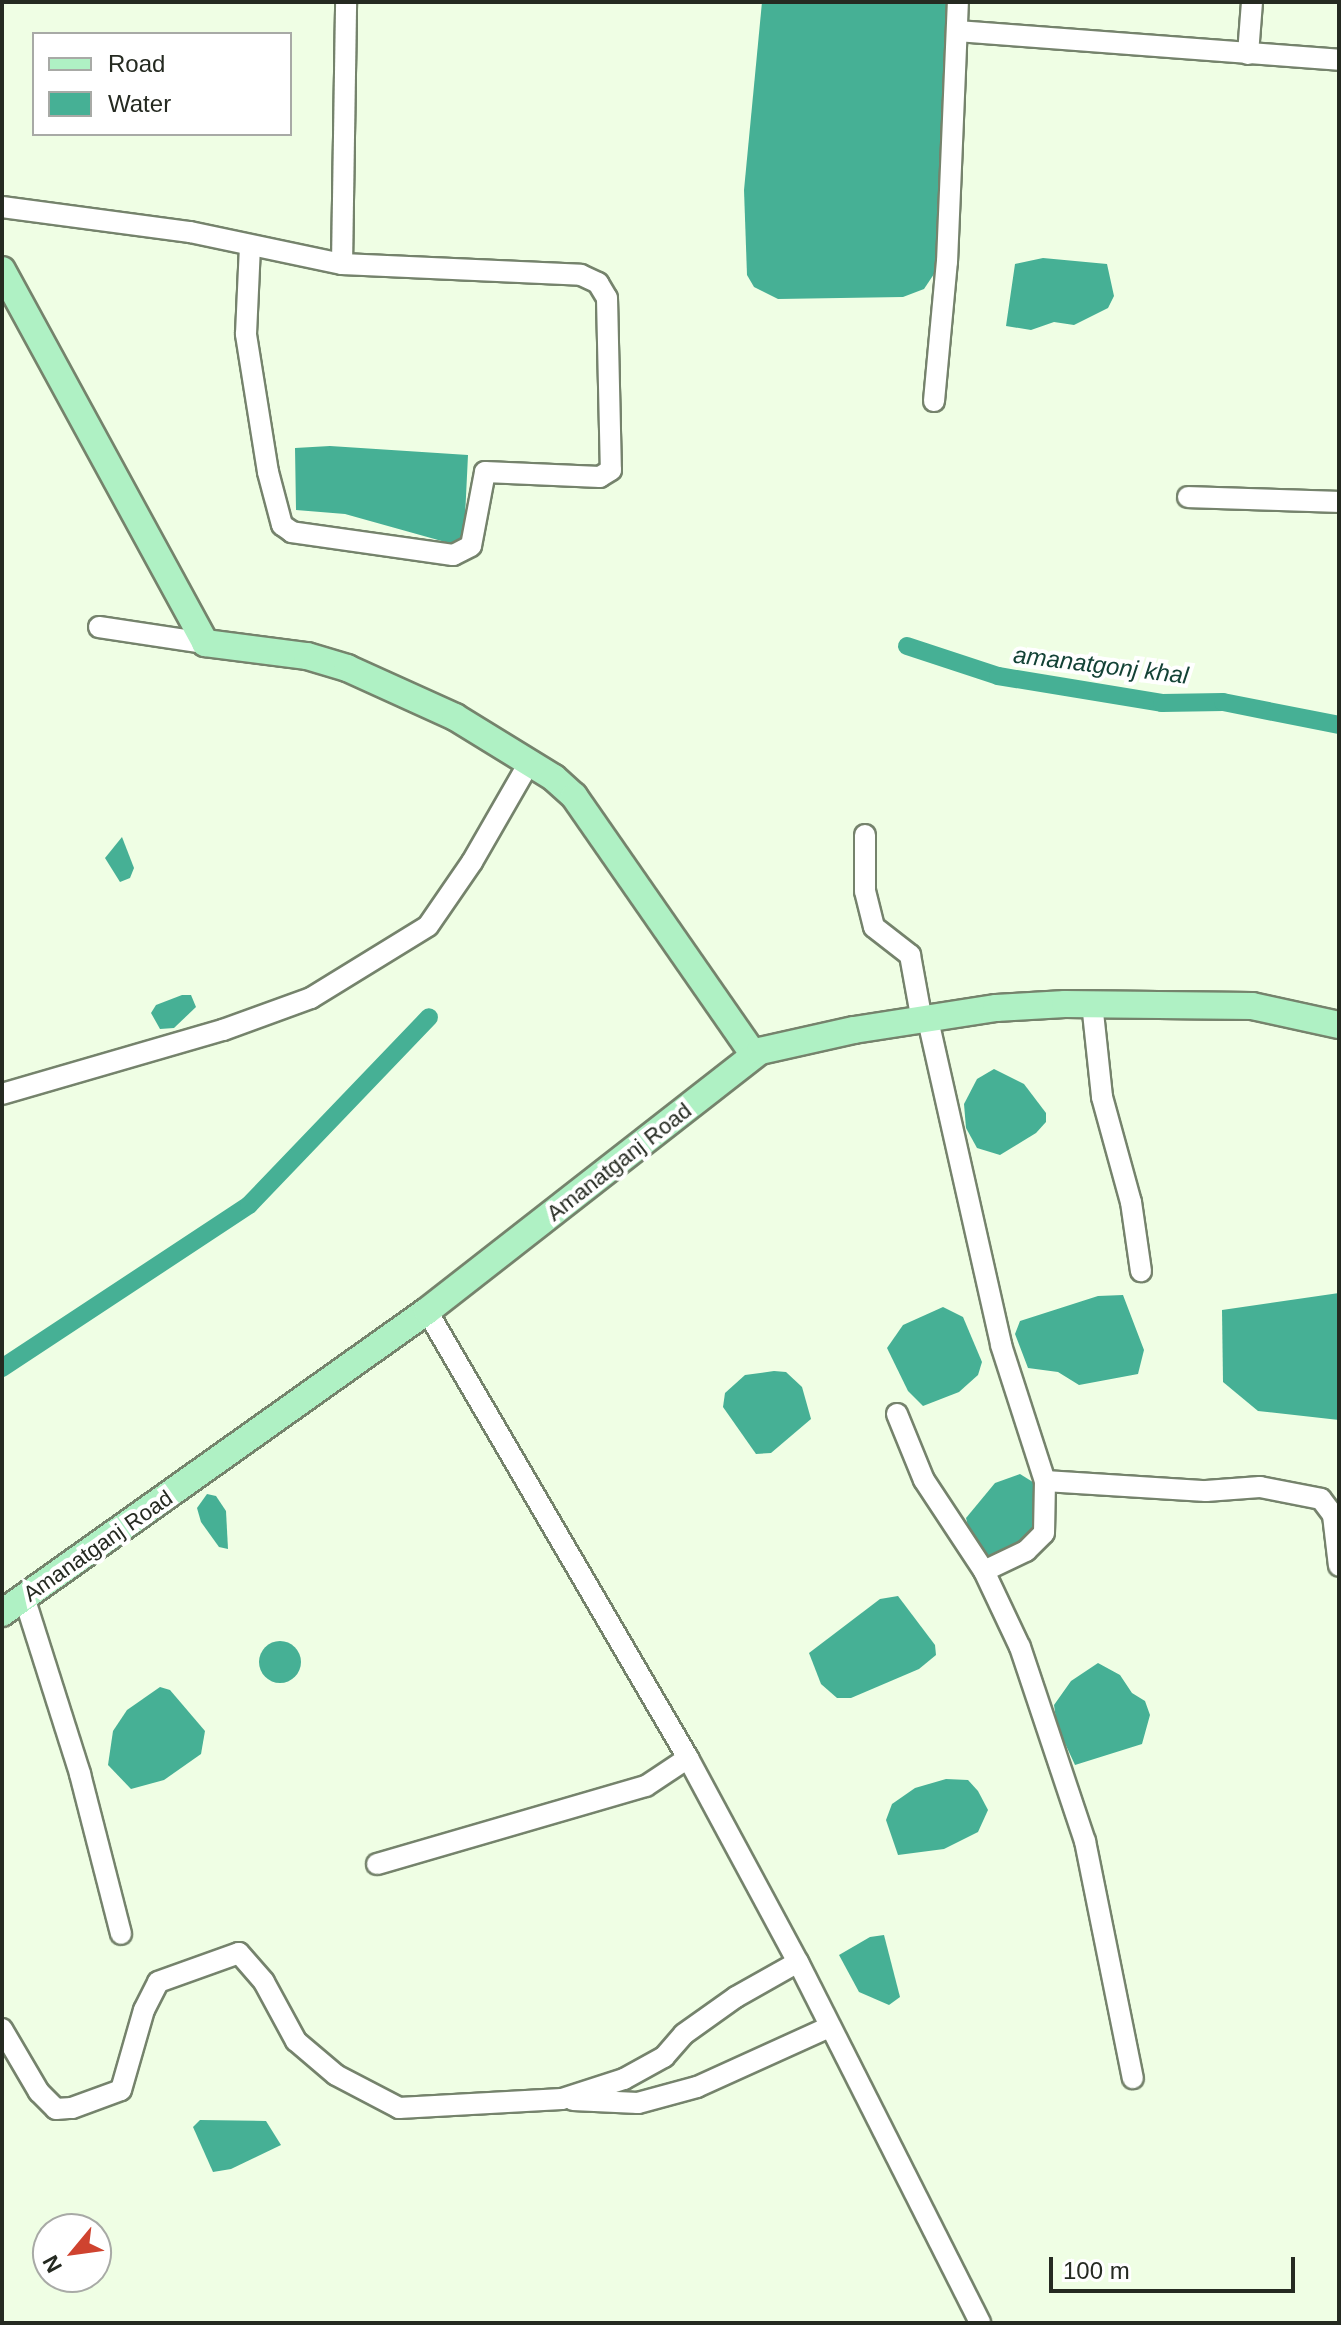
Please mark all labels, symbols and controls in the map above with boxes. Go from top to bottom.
legend [32,32,292,136]
text: Road [108,50,165,77]
text: Water [108,90,171,117]
water label: amanatgonj khal [1012,640,1190,690]
street label: Amanatganj Road [541,1097,697,1227]
street label: Amanatganj Road [18,1485,178,1607]
north arrow [32,2213,112,2293]
scale bar [1053,2241,1299,2291]
text: N [38,2251,67,2277]
text: 100 m [1063,2257,1130,2284]

